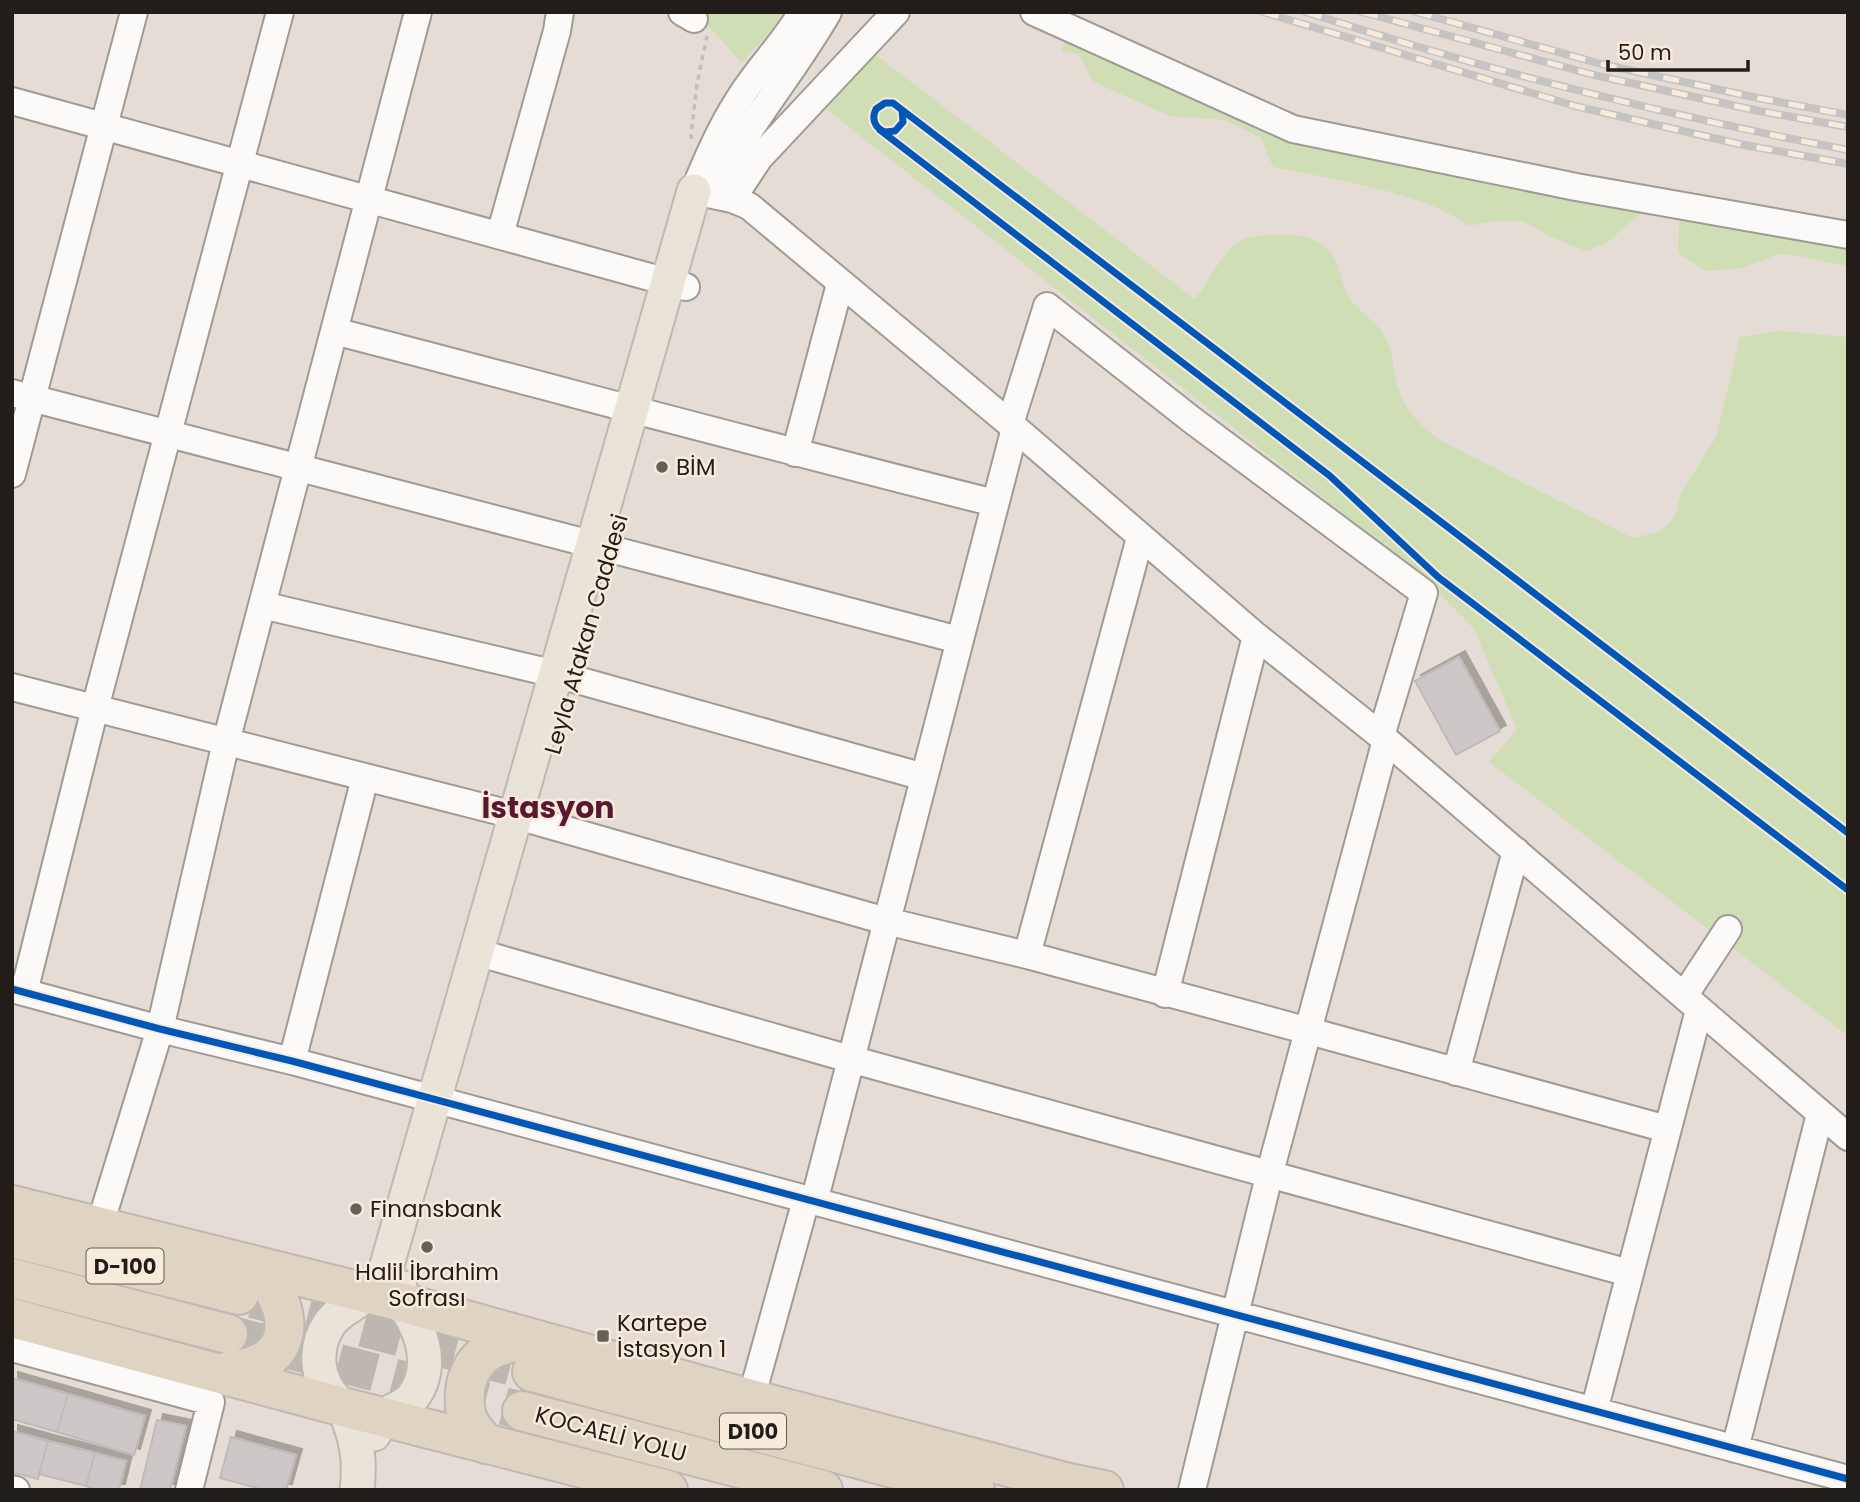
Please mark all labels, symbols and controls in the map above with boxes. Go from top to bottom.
scale bar [1608,28,1748,72]
text: 50 m [1618,38,1672,67]
place label: BİM [676,451,716,483]
marker: BİM [654,459,670,475]
street label: Leyla Atakan Caddesi [536,510,636,758]
district label: İstasyon [481,786,615,829]
place label: Finansbank [370,1193,502,1225]
marker: Finansbank [348,1201,364,1217]
marker: Halil İbrahim Sofrası [419,1239,435,1255]
road number: D-100 [86,1248,164,1284]
place label: Halil İbrahim Sofrası [355,1256,499,1314]
place label: Kartepe İstasyon 1 [617,1307,726,1365]
marker: Kartepe İstasyon 1 [595,1328,611,1344]
street label: KOCAELİ YOLU [532,1398,690,1470]
road number: D100 [720,1414,786,1448]

